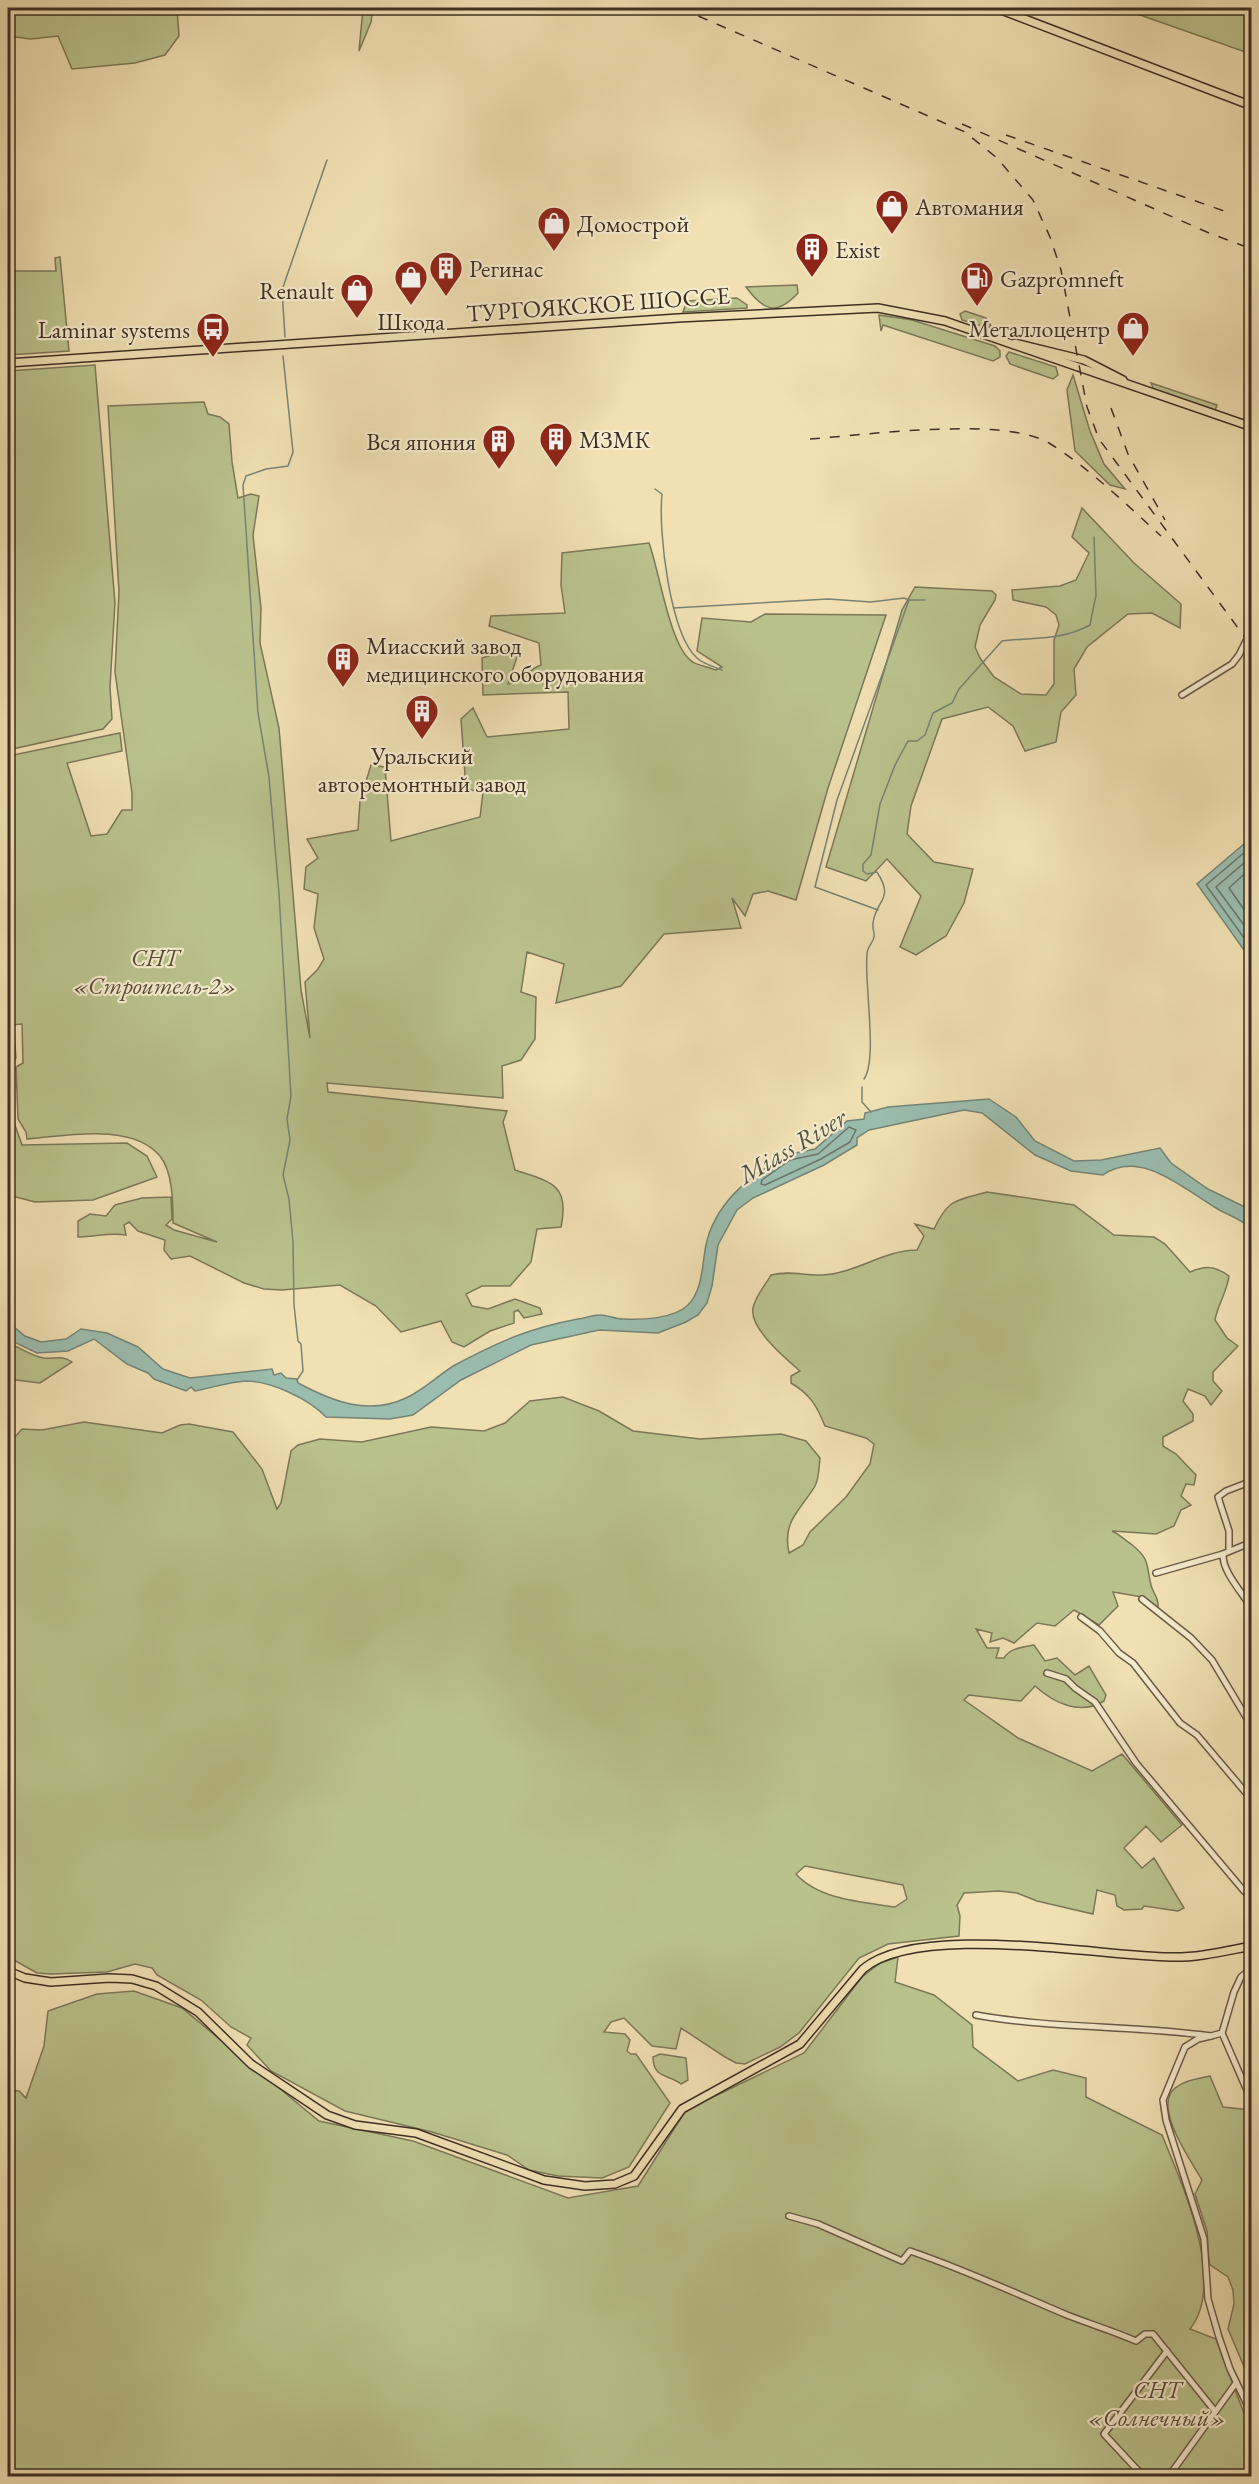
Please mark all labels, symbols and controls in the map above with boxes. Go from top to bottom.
shop icon: Автомания [874,188,910,235]
place label: Автомания [914,191,1024,222]
shop icon: Домострой [536,205,572,252]
place label: Домострой [577,208,689,239]
building icon: Exist [794,231,830,278]
place label: Exist [835,234,880,265]
building icon: Регинас [428,250,464,297]
place label: Регинас [469,253,543,284]
shop icon: Шкода [393,259,429,306]
fuel station icon: Gazpromneft [959,260,995,307]
place label: Gazpromneft [1000,263,1124,294]
shop icon: Renault [339,272,375,319]
place label: Renault [259,275,334,306]
street label: ТУРГОЯКСКОЕ ШОССЕ [465,279,731,329]
place label: Шкода [377,306,445,337]
shop icon: Металлоцентр [1115,310,1151,357]
bus stop icon: Laminar systems [195,311,231,358]
place label: Металлоцентр [969,313,1110,344]
place label: Laminar systems [38,314,190,345]
building icon: МЗМК [538,421,574,468]
building icon: Вся япония [481,423,517,470]
place label: МЗМК [579,424,650,455]
place label: Вся япония [366,426,476,457]
place label: Миасский завод медицинского оборудования [366,630,645,689]
building icon: Миасский завод медицинского оборудования [325,641,361,688]
building icon: Уральский авторемонтный завод [404,693,440,740]
place label: Уральский авторемонтный завод [318,740,526,799]
park label: СНТ «Строитель-2» [73,942,237,1001]
water label: Miass River [730,1100,853,1193]
park label: СНТ «Солнечный» [1088,2374,1226,2433]

